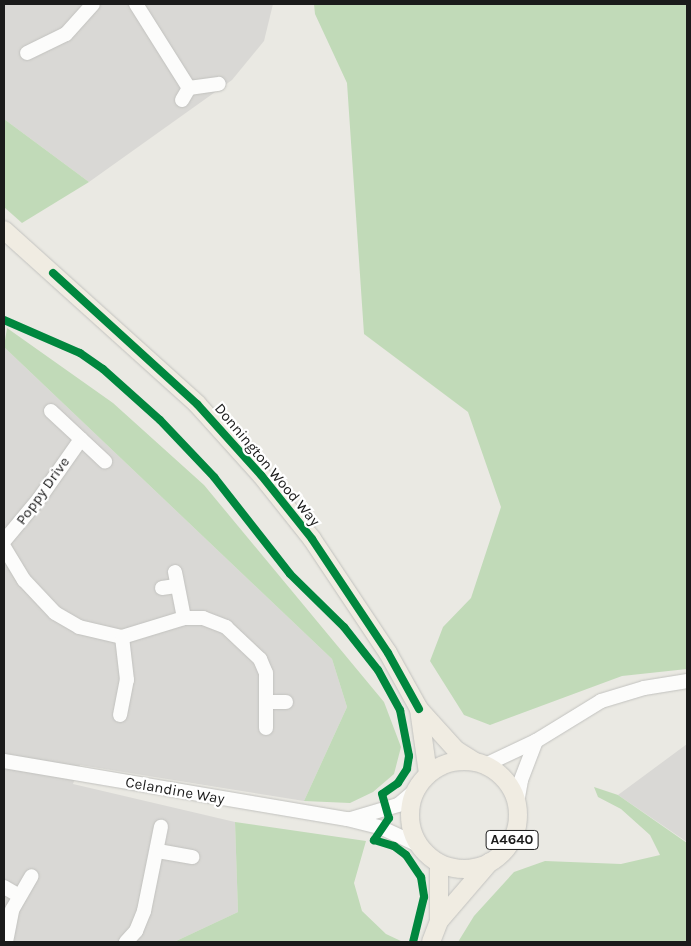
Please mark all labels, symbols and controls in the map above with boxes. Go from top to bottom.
street label: Donnington Wood Way [210,400,324,530]
street label: Poppy Drive [12,454,74,528]
street label: Celandine Way [124,773,226,809]
road number: A4640 [484,828,540,852]

